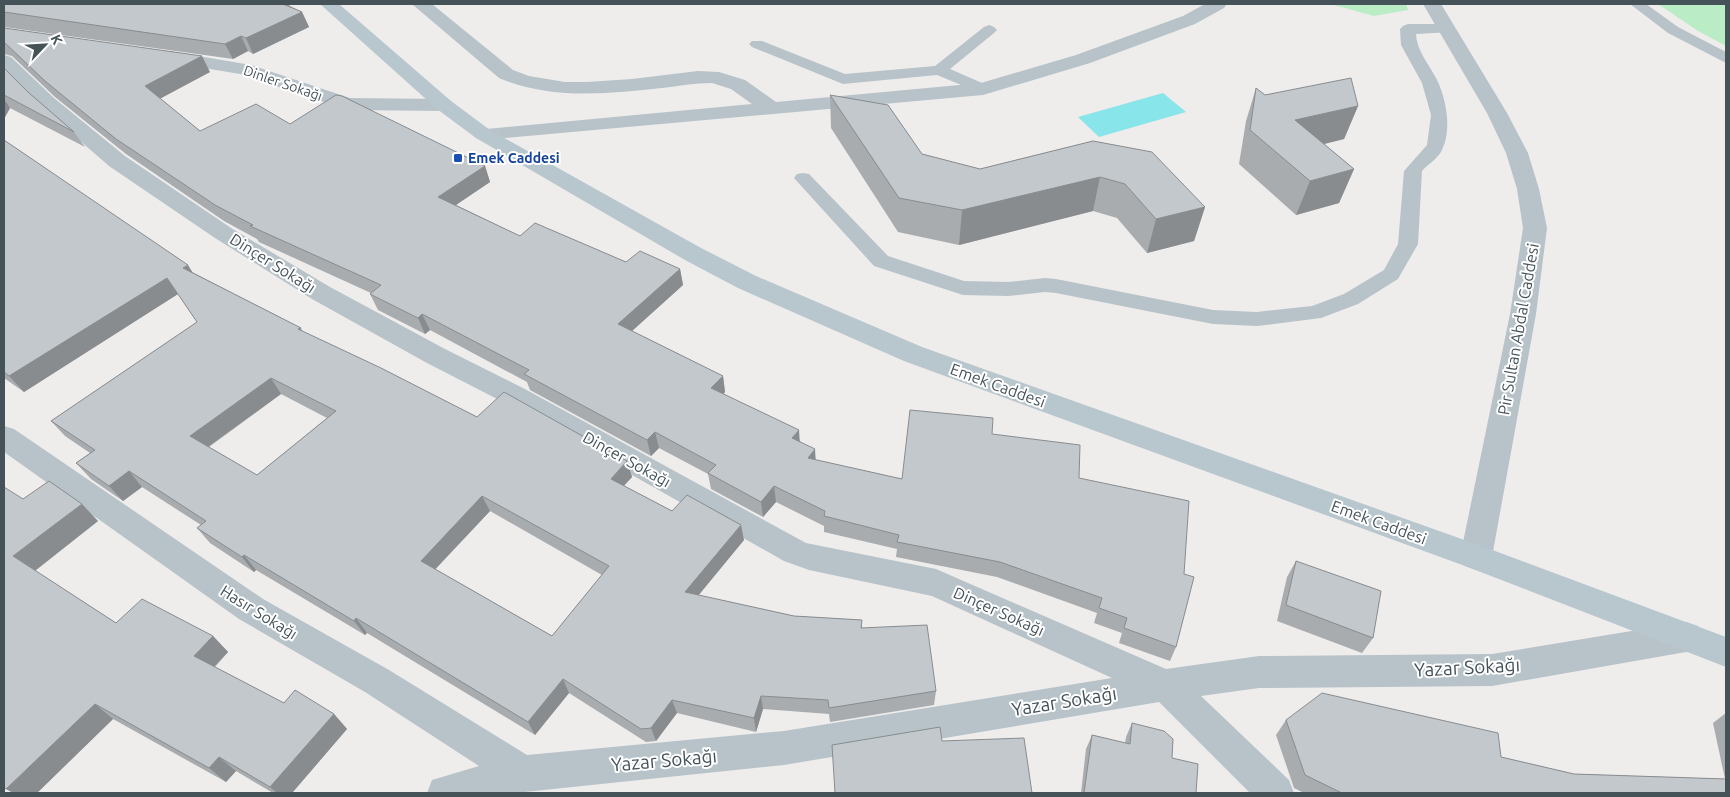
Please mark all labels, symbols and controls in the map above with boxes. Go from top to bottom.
north arrow [20,20,70,70]
text: K [48,32,66,48]
street label: Dinler Sokağı [241,62,325,104]
place label: Emek Caddesi [468,150,560,166]
marker: Emek Caddesi [452,152,464,164]
street label: Dinçer Sokağı [227,230,319,296]
street label: Pir Sultan Abdal Caddesi [1494,242,1542,416]
street label: Emek Caddesi [948,359,1048,411]
street label: Dinçer Sokağı [580,428,674,490]
street label: Emek Caddesi [1329,496,1429,548]
street label: Hasır Sokağı [217,581,301,643]
street label: Dinçer Sokağı [951,583,1047,639]
street label: Yazar Sokağı [1413,653,1521,681]
street label: Yazar Sokağı [1010,682,1118,720]
street label: Yazar Sokağı [610,744,718,776]

